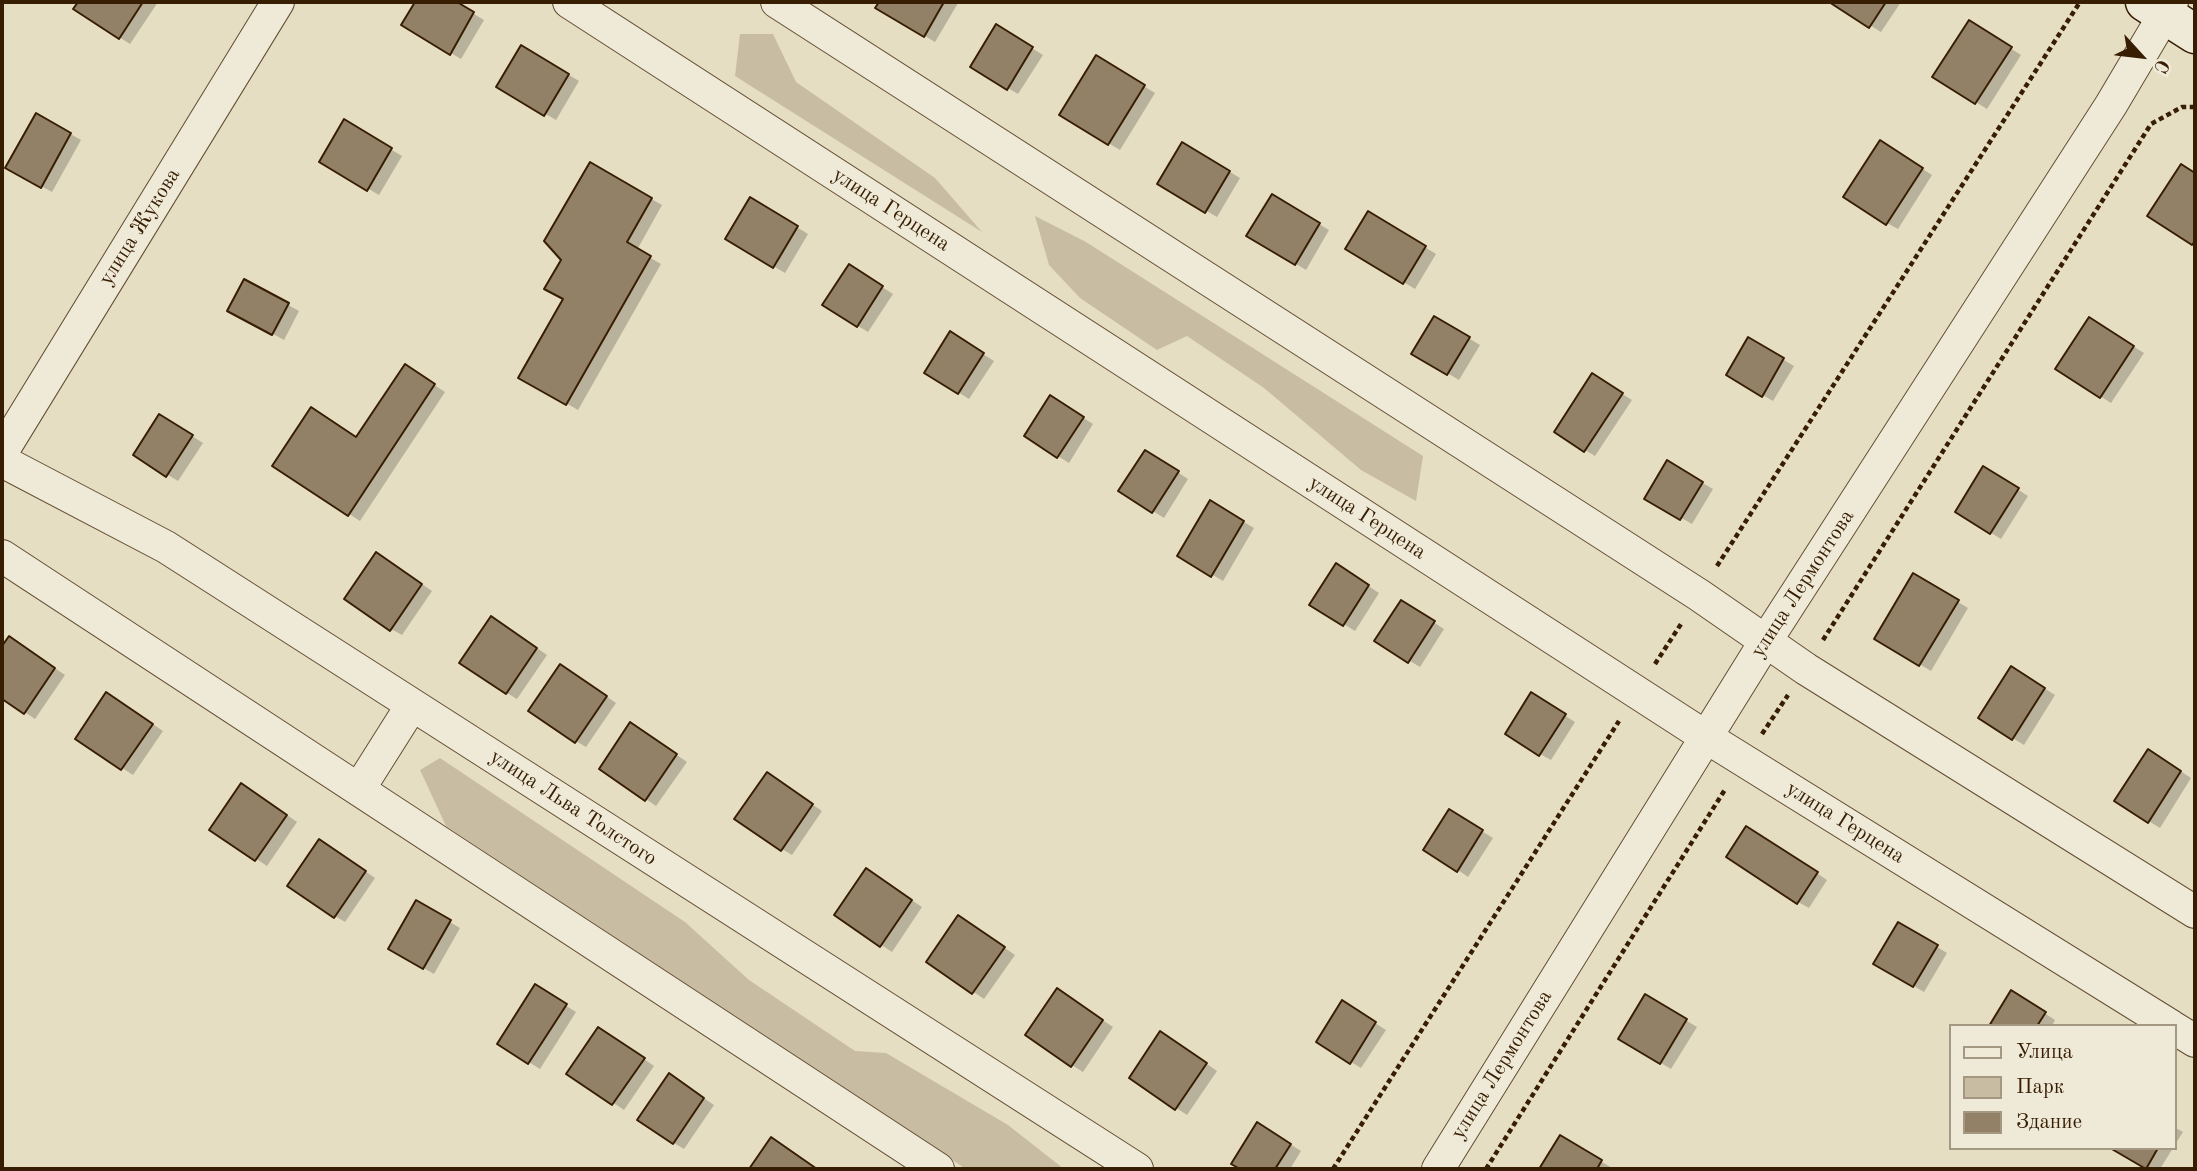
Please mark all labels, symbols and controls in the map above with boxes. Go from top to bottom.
north arrow [2106,21,2176,91]
text: С [2149,56,2171,76]
street label: улица Герцена [827,163,955,257]
street label: улица Жукова [94,164,186,290]
street label: улица Герцена [1303,471,1431,565]
street label: улица Лермонтова [1746,505,1860,663]
street label: улица Льва Толстого [485,744,661,872]
street label: улица Герцена [1781,776,1909,870]
street label: улица Лермонтова [1446,986,1558,1144]
legend [1948,1024,2176,1150]
text: Улица [2016,1042,2073,1063]
text: Парк [2016,1077,2064,1098]
text: Здание [2016,1112,2082,1133]

